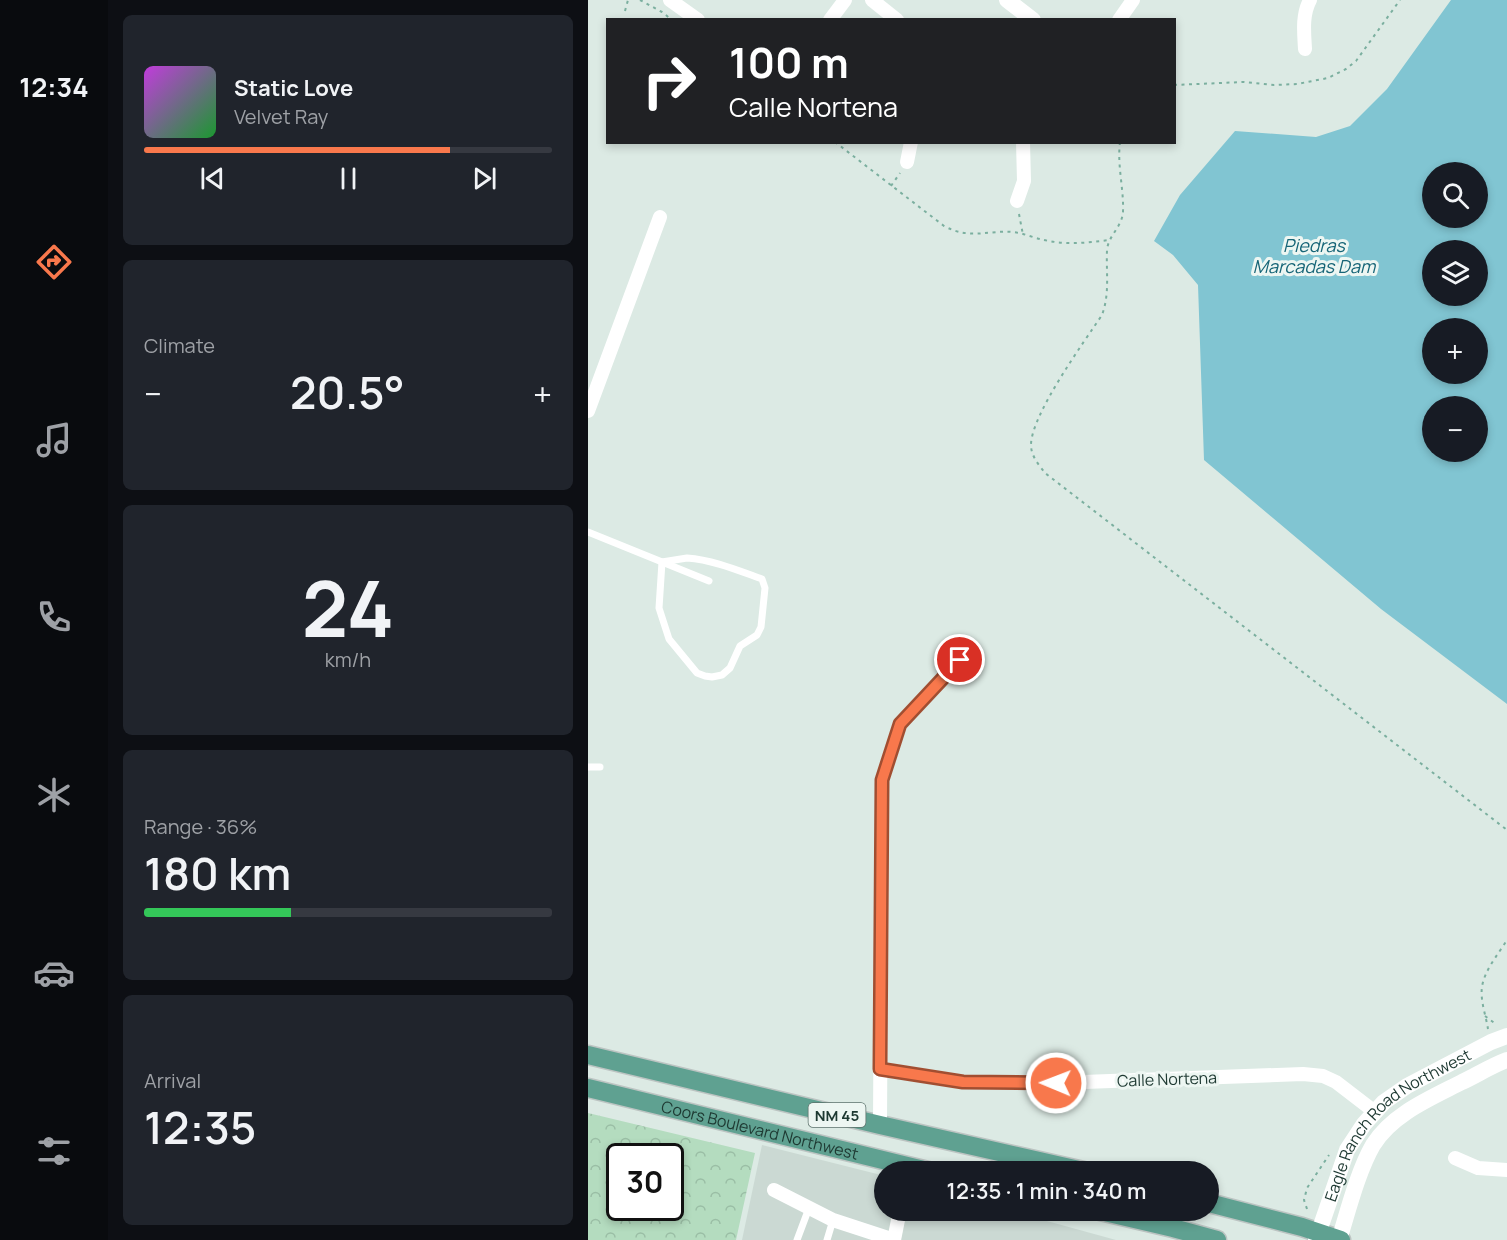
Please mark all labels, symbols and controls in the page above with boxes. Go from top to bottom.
text: 100 m [729,33,849,91]
icon: right [630,42,708,120]
text: 12:34 [19,68,89,105]
text: Static Love [234,73,353,103]
text: Calle Nortena [729,88,898,125]
text: Velvet Ray [234,103,328,130]
icon: previous [196,162,229,195]
icon: pause [332,162,365,195]
icon: next [468,162,501,195]
map controls [1422,162,1488,462]
button: search [1422,162,1488,228]
water label: Piedras Marcadas Dam [1253,233,1377,278]
button: layers [1422,240,1488,306]
icon: directions [33,241,75,283]
button: + [1422,318,1488,384]
text: Climate [144,332,215,359]
text: 20.5° [290,361,405,423]
text: − [144,371,162,416]
text: + [533,371,552,416]
button: − [1422,396,1488,462]
icon: music [33,419,75,461]
text: 24 [302,554,394,660]
icon: phone [33,596,75,638]
pin [934,634,985,685]
icon: arrive [943,643,976,676]
text: km/h [325,646,371,673]
icon: climate [33,774,75,816]
text: Range · 36% [144,813,257,840]
text: 180 km [144,842,291,904]
icon: car [33,952,75,994]
street label: Eagle Ranch Road Northwest [1319,1043,1475,1204]
position arrow [1024,1051,1088,1115]
street label: Calle Nortena [1117,1066,1217,1092]
text: Arrival [144,1067,201,1094]
street label: Coors Boulevard Northwest [659,1095,861,1165]
text: 12:35 [144,1096,256,1158]
road number: NM 45 [808,1103,866,1127]
icon: filters [33,1130,75,1172]
speed limit sign: 30 [606,1143,684,1221]
text: 12:35 · 1 min · 340 m [947,1176,1146,1206]

